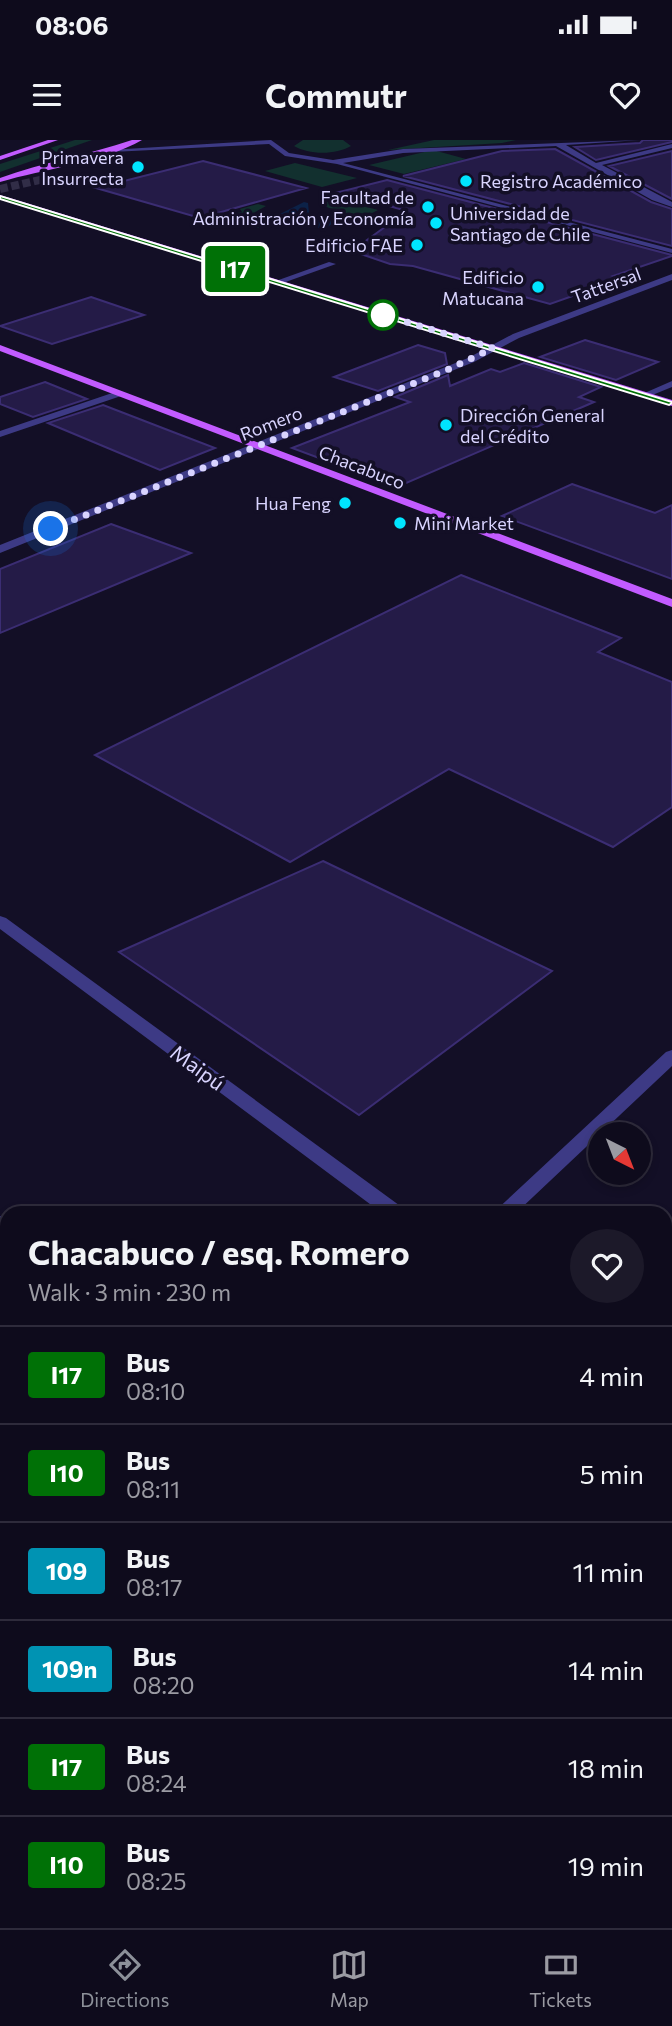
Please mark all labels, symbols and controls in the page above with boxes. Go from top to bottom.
text: 08:06 [35,9,109,40]
text: Commutr [265,75,407,115]
icon: menu [28,76,66,114]
icon: heart [606,76,644,114]
place label: Primavera Insurrecta [41,146,124,189]
marker: Primavera Insurrecta [130,159,146,175]
place label: Registro Académico [480,170,642,192]
marker: Registro Académico [458,173,474,189]
place label: Facultad de Administración y Economía [192,186,414,229]
marker: Facultad de Administración y Economía [420,199,436,215]
place label: Universidad de Santiago de Chile [450,202,590,245]
marker: Universidad de Santiago de Chile [428,215,444,231]
place label: Edificio FAE [305,234,403,256]
marker: Edificio FAE [409,237,425,253]
line badge: I17 [195,246,275,292]
text: I17 [219,254,251,283]
street label: Tattersal [568,262,644,308]
place label: Edificio Matucana [442,266,524,309]
marker: Edificio Matucana [530,279,546,295]
unlabelled marker [368,300,398,330]
street label: Romero [237,401,305,445]
place label: Dirección General del Crédito [460,404,605,447]
marker: Dirección General del Crédito [438,417,454,433]
street label: Chacabuco [316,440,408,494]
place label: Hua Feng [255,492,331,514]
marker: Hua Feng [337,495,353,511]
your location [33,511,68,546]
place label: Mini Market [414,512,514,534]
marker: Mini Market [392,515,408,531]
street label: Maipú [166,1039,230,1095]
north arrow [588,1122,651,1185]
map controls [588,1122,651,1185]
button: heart [570,1229,644,1303]
text: Chacabuco / esq. Romero [28,1231,410,1272]
text: Walk · 3 min · 230 m [28,1278,231,1306]
text: Bus [126,1346,170,1377]
text: I17 [51,1360,82,1389]
text: 4 min [579,1360,644,1391]
text: 08:10 [126,1377,185,1405]
text: Bus [126,1444,170,1475]
text: I10 [49,1458,84,1487]
text: 5 min [580,1458,644,1489]
text: 08:11 [126,1475,180,1503]
text: Bus [126,1542,170,1573]
text: 109 [46,1556,87,1585]
text: 11 min [573,1556,644,1587]
text: 08:17 [126,1573,182,1601]
text: Bus [133,1640,177,1671]
text: 109n [42,1654,98,1683]
text: 14 min [568,1654,644,1685]
text: 08:20 [133,1671,195,1699]
text: Bus [126,1738,170,1769]
text: I17 [51,1752,82,1781]
text: 18 min [568,1752,644,1783]
text: 08:24 [126,1769,187,1797]
text: Bus [126,1836,170,1867]
text: I10 [49,1850,84,1879]
text: 19 min [568,1850,644,1881]
text: 08:25 [126,1867,186,1895]
tab: Directions [80,1946,169,2011]
tab: Map [330,1946,369,2011]
tab: Tickets [529,1946,592,2011]

